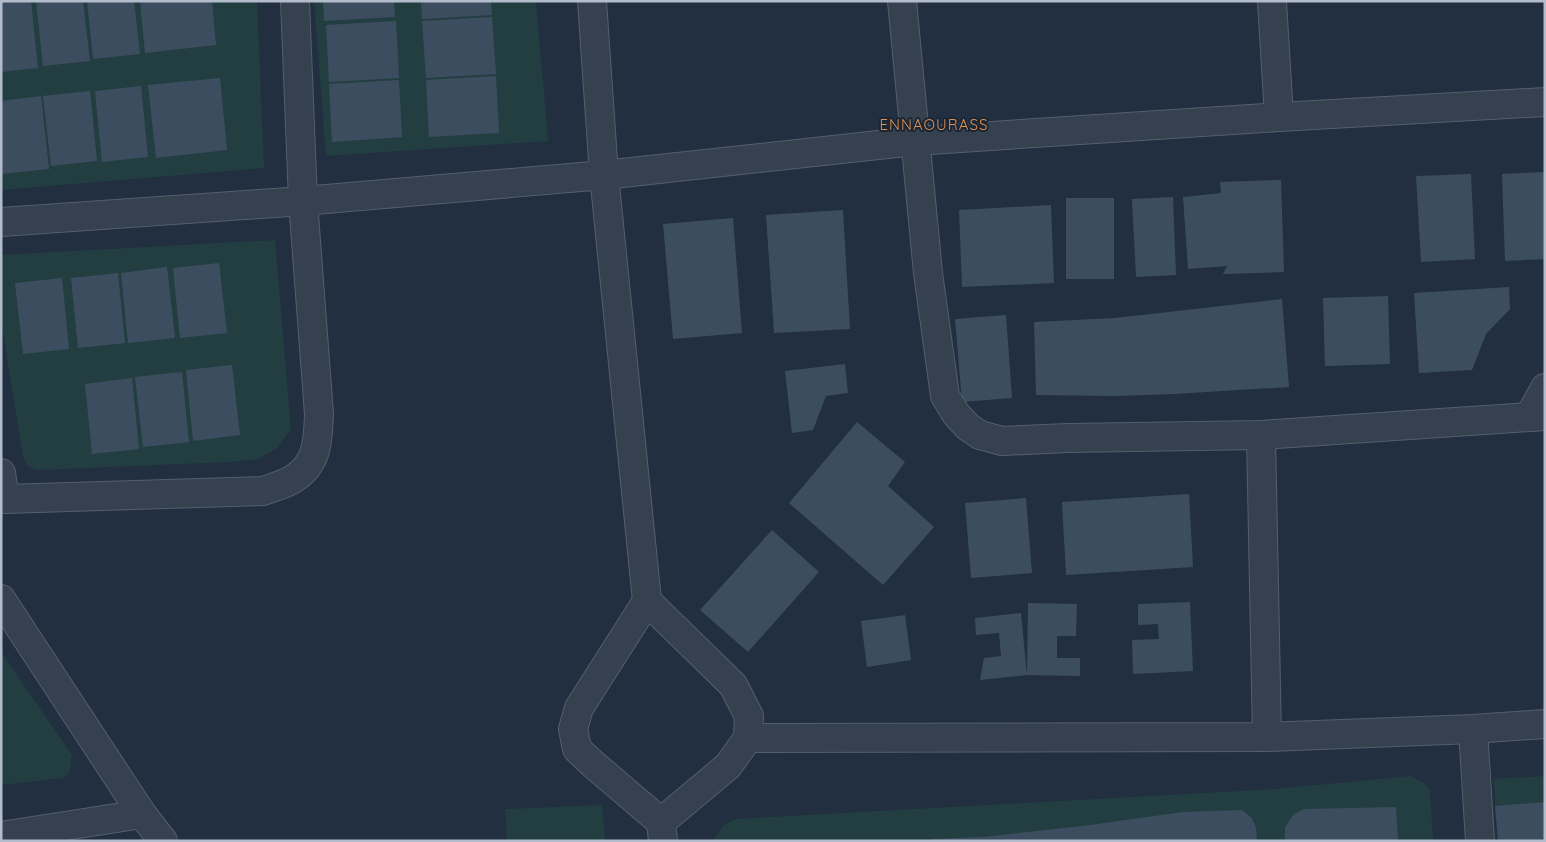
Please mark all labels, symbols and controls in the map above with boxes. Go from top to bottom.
district label: ENNAOURASS [880,115,988,134]

